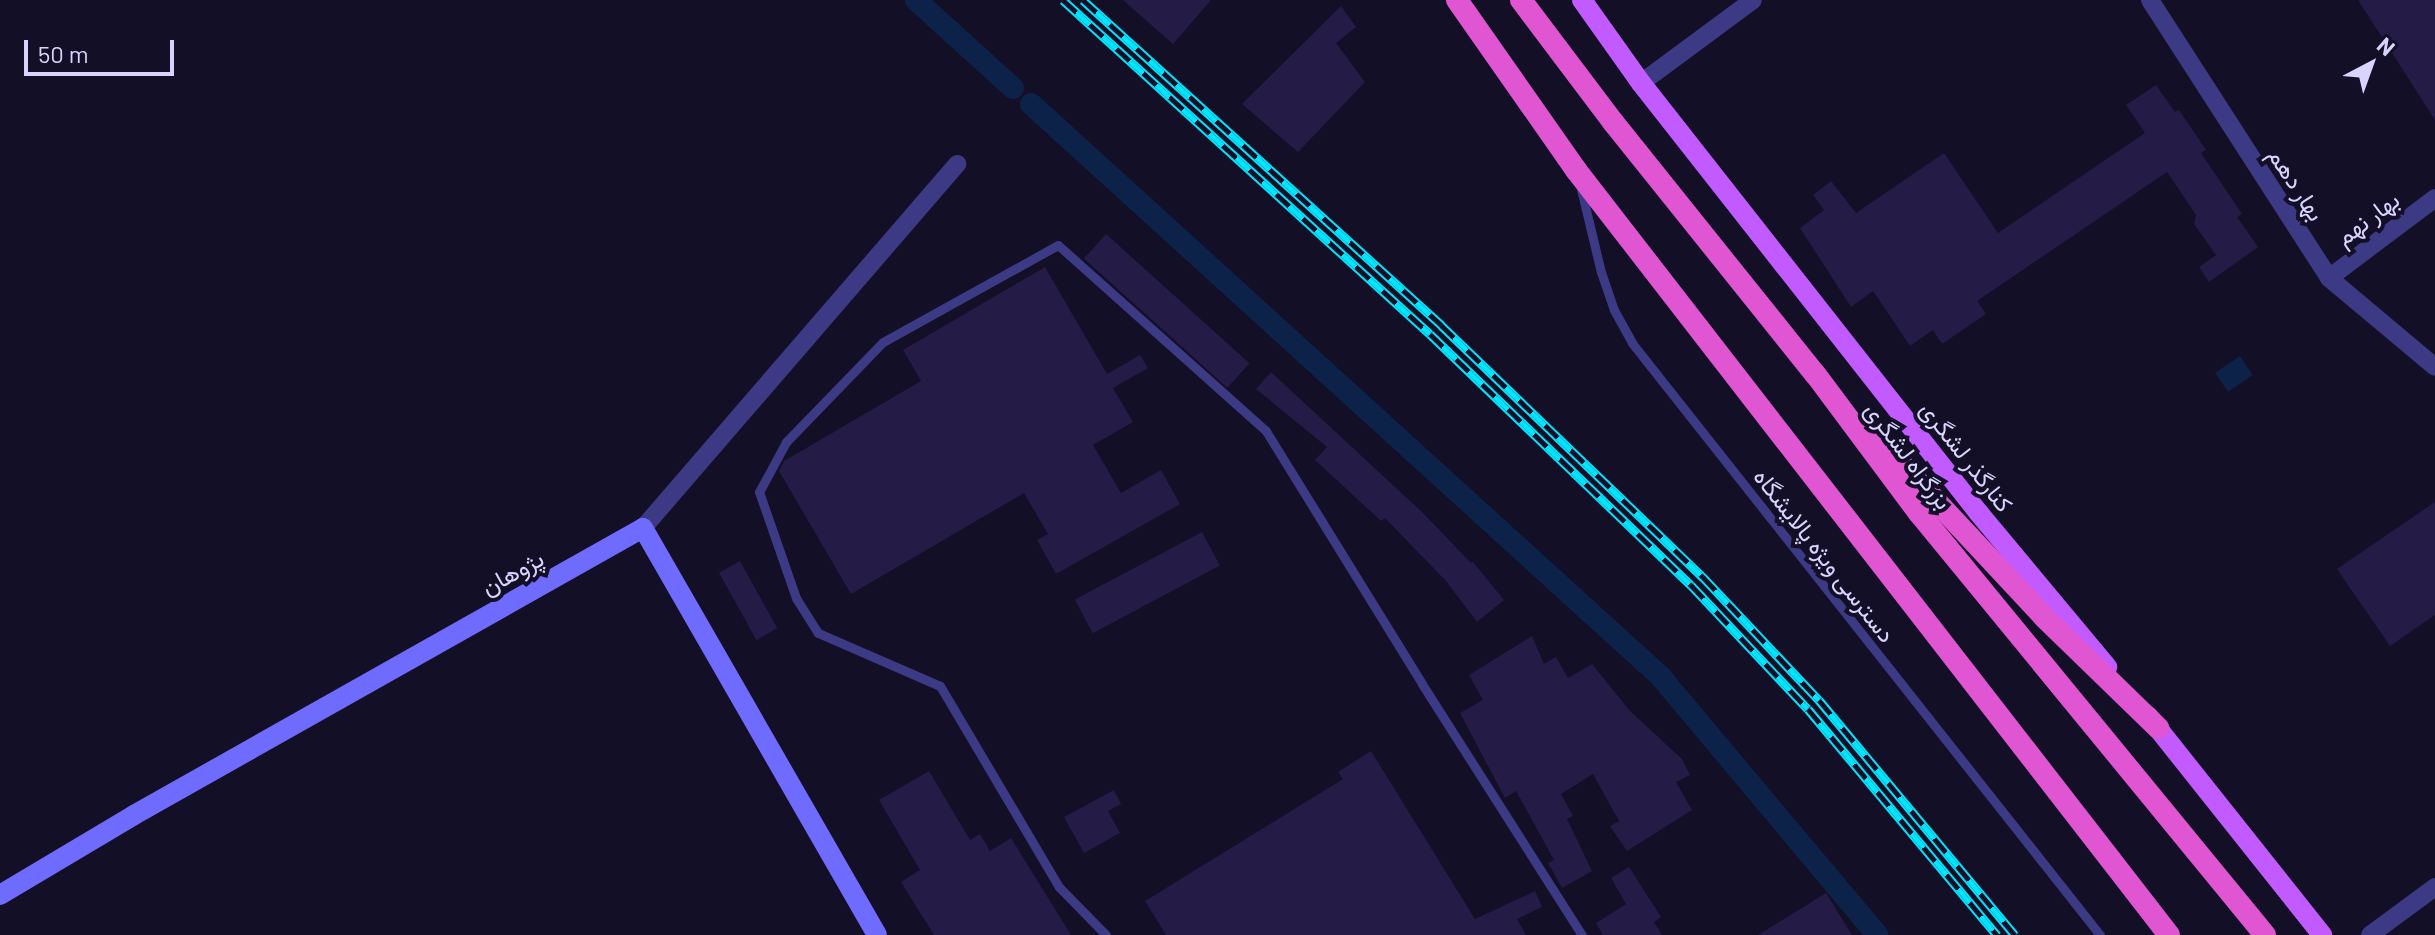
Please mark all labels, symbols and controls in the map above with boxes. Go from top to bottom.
scale bar [28,24,178,74]
north arrow [2331,24,2411,104]
text: N [2373,31,2401,60]
text: 50 m [38,39,89,68]
street label: بهار دهم [2263,142,2331,226]
street label: بهار نهم [2329,185,2405,251]
street label: بزرگراه لشگری [1859,395,1959,515]
street label: کنارگذر لشگری [1915,395,2019,517]
street label: دسترسی ویژه پالایشگاه [1748,462,1902,648]
street label: پژوهان [476,543,548,601]

